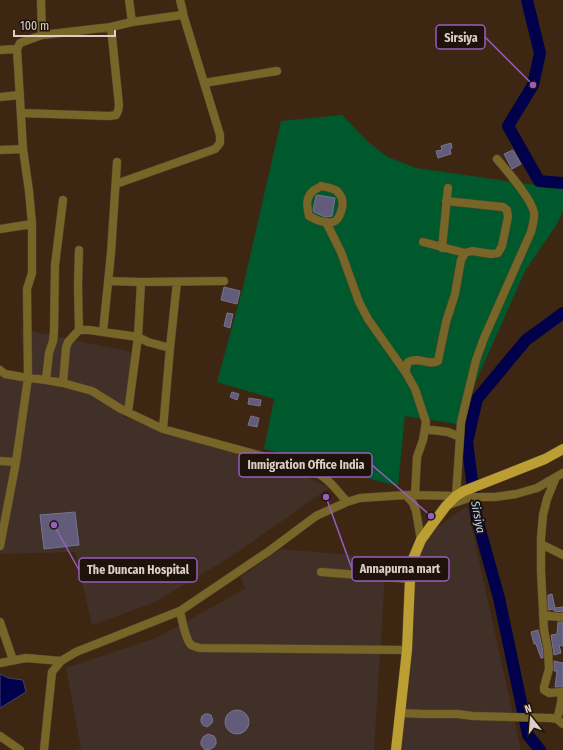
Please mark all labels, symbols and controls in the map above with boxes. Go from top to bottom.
scale bar [14,12,115,38]
text: 100 m [20,19,49,33]
callout: Sirsiya [436,25,485,49]
text: Sirsiya [444,31,478,45]
callout: Inmigration Office India [239,453,372,477]
text: Inmigration Office India [247,458,365,472]
water label: Sirsiya [468,499,488,534]
callout: Annapurna mart [352,557,449,581]
callout: The Duncan Hospital [79,558,197,582]
text: Annapurna mart [359,562,441,576]
text: The Duncan Hospital [87,563,190,577]
north arrow [511,698,551,738]
text: N [523,702,533,716]

